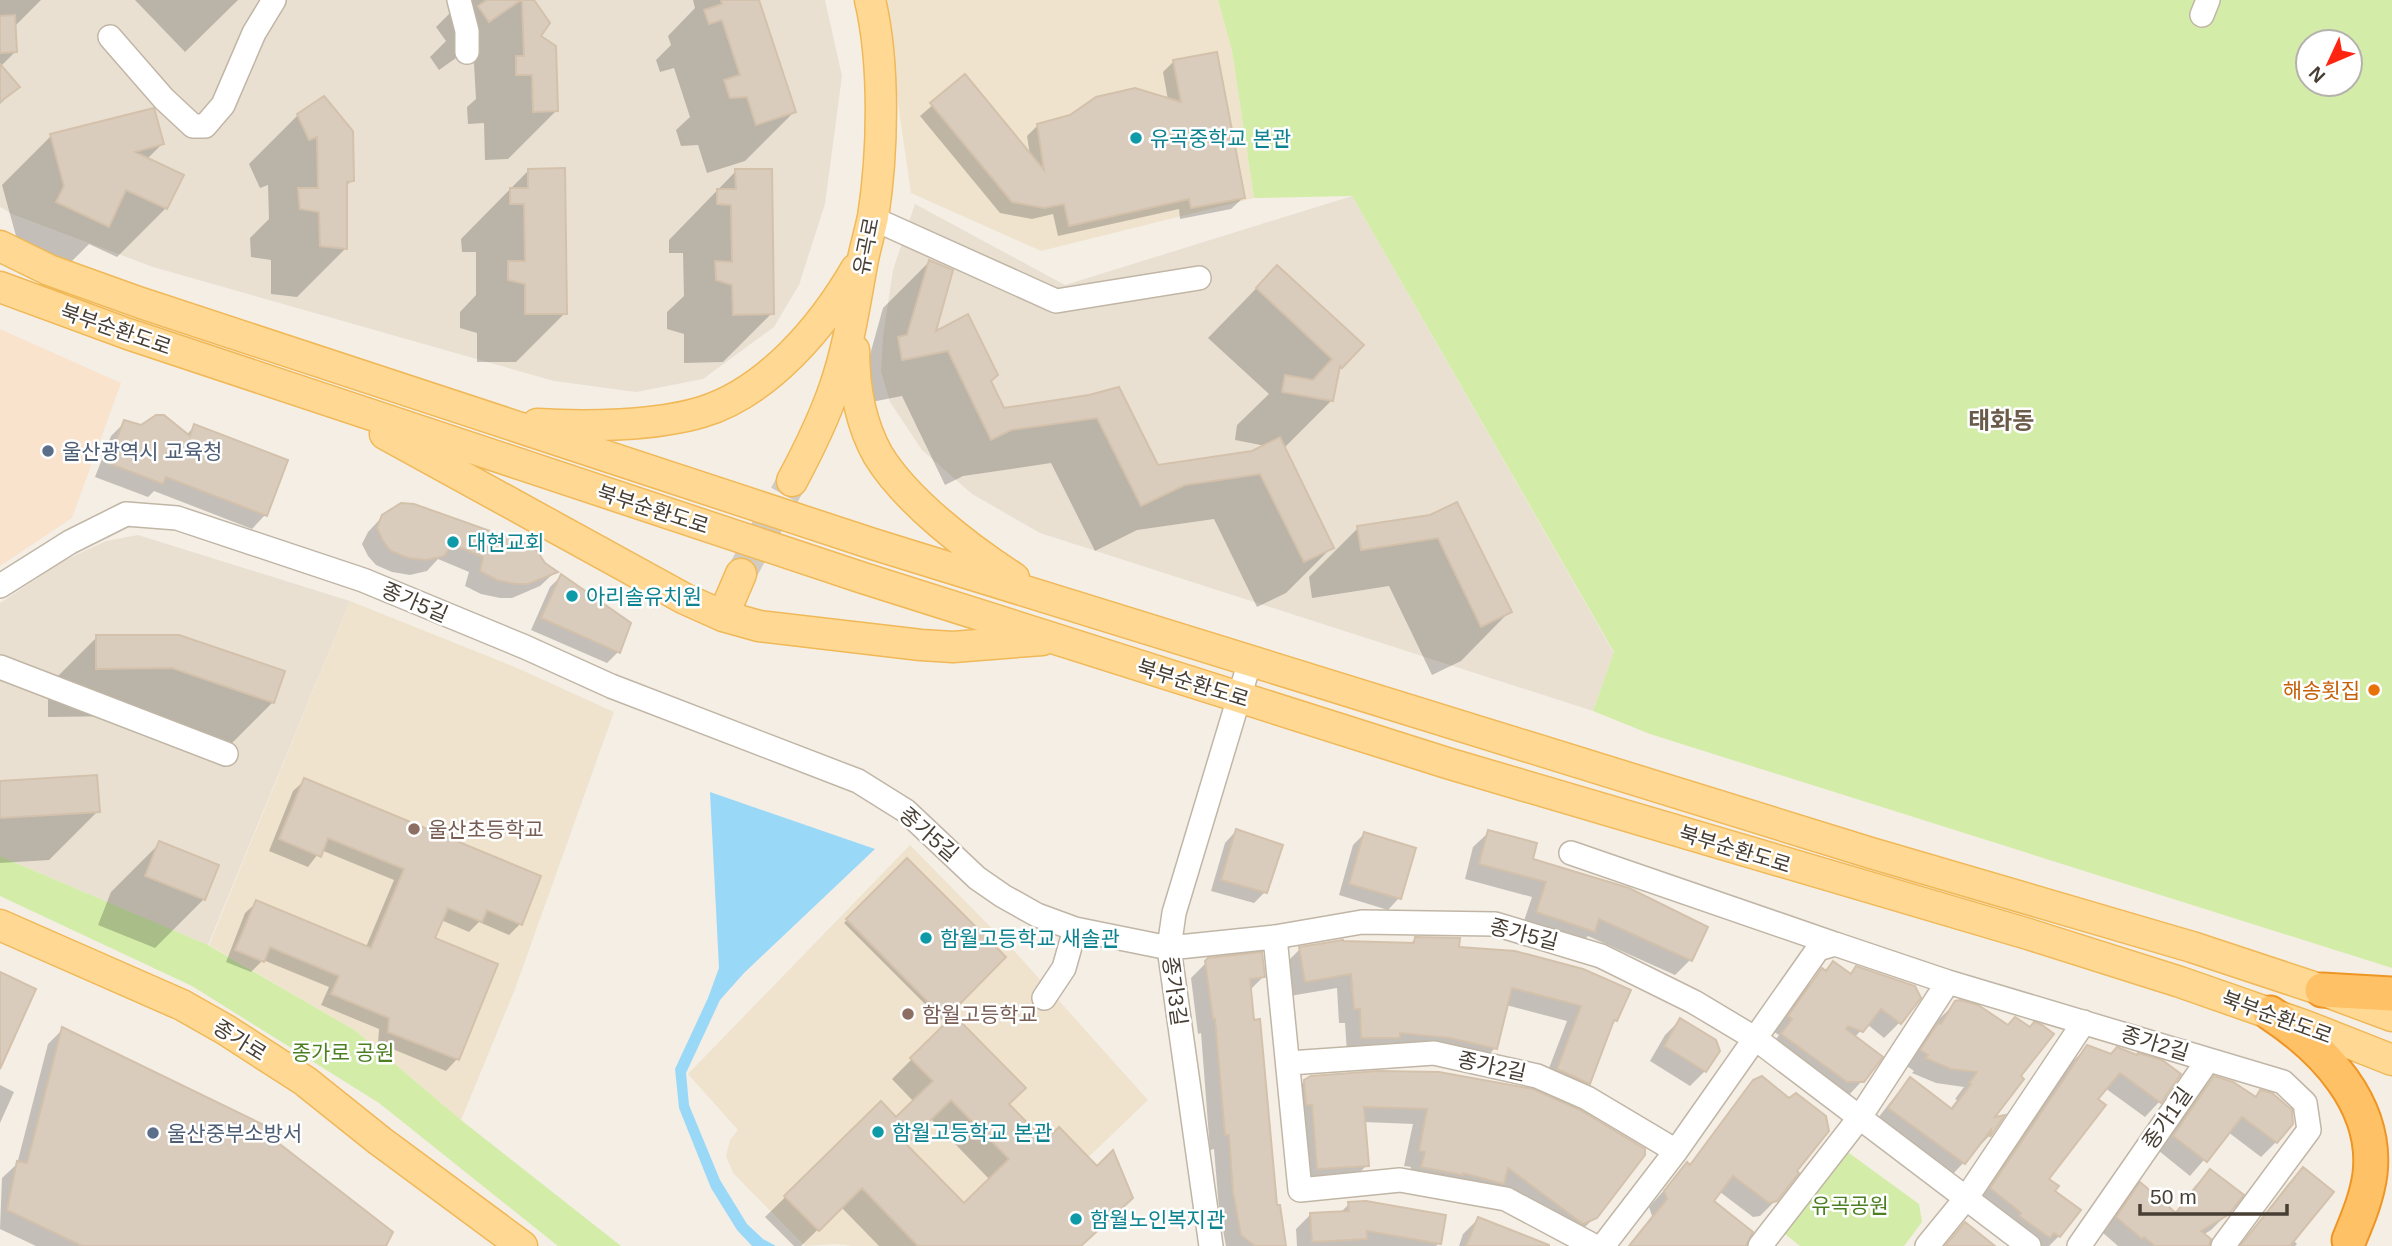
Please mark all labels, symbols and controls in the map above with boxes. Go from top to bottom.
north arrow [2294,28,2364,98]
text: N [2305,62,2329,87]
place label: 유곡중학교 본관 [1150,127,1291,150]
marker: 유곡중학교 본관 [1128,130,1144,146]
street label: 유곡로 [849,215,883,277]
street label: 북부순환도로 [57,299,175,359]
district label: 태화동 [1968,407,2034,434]
place label: 울산광역시 교육청 [62,440,222,463]
marker: 울산광역시 교육청 [40,443,56,459]
street label: 북부순환도로 [594,480,712,538]
place label: 대현교회 [467,531,544,554]
marker: 대현교회 [445,534,461,550]
street label: 종가5길 [378,578,452,626]
place label: 아리솔유치원 [586,585,702,608]
marker: 아리솔유치원 [564,588,580,604]
street label: 북부순환도로 [1134,655,1252,711]
place label: 해송횟집 [2283,679,2360,702]
marker: 해송횟집 [2366,682,2382,698]
street label: 종가5길 [895,802,963,866]
place label: 울산초등학교 [428,818,544,841]
marker: 울산초등학교 [406,821,422,837]
street label: 북부순환도로 [1676,821,1794,877]
street label: 종가5길 [1487,914,1561,954]
place label: 함월고등학교 새솔관 [940,927,1120,950]
marker: 함월고등학교 새솔관 [918,930,934,946]
street label: 종가3길 [1159,955,1191,1027]
street label: 북부순환도로 [2219,986,2335,1048]
place label: 함월고등학교 [922,1003,1038,1026]
marker: 함월고등학교 [900,1006,916,1022]
street label: 종가로 [209,1015,271,1065]
street label: 종가2길 [2118,1022,2192,1064]
park label: 종가로 공원 [292,1041,394,1064]
street label: 종가2길 [1456,1048,1528,1084]
street label: 종가1길 [2138,1083,2196,1153]
place label: 함월고등학교 본관 [892,1121,1052,1144]
place label: 울산중부소방서 [167,1122,302,1145]
marker: 함월고등학교 본관 [870,1124,886,1140]
marker: 울산중부소방서 [145,1125,161,1141]
scale bar [2140,1172,2287,1216]
text: 50 m [2150,1185,2197,1208]
park label: 유곡공원 [1811,1194,1889,1217]
place label: 함월노인복지관 [1090,1208,1225,1231]
marker: 함월노인복지관 [1068,1211,1084,1227]

